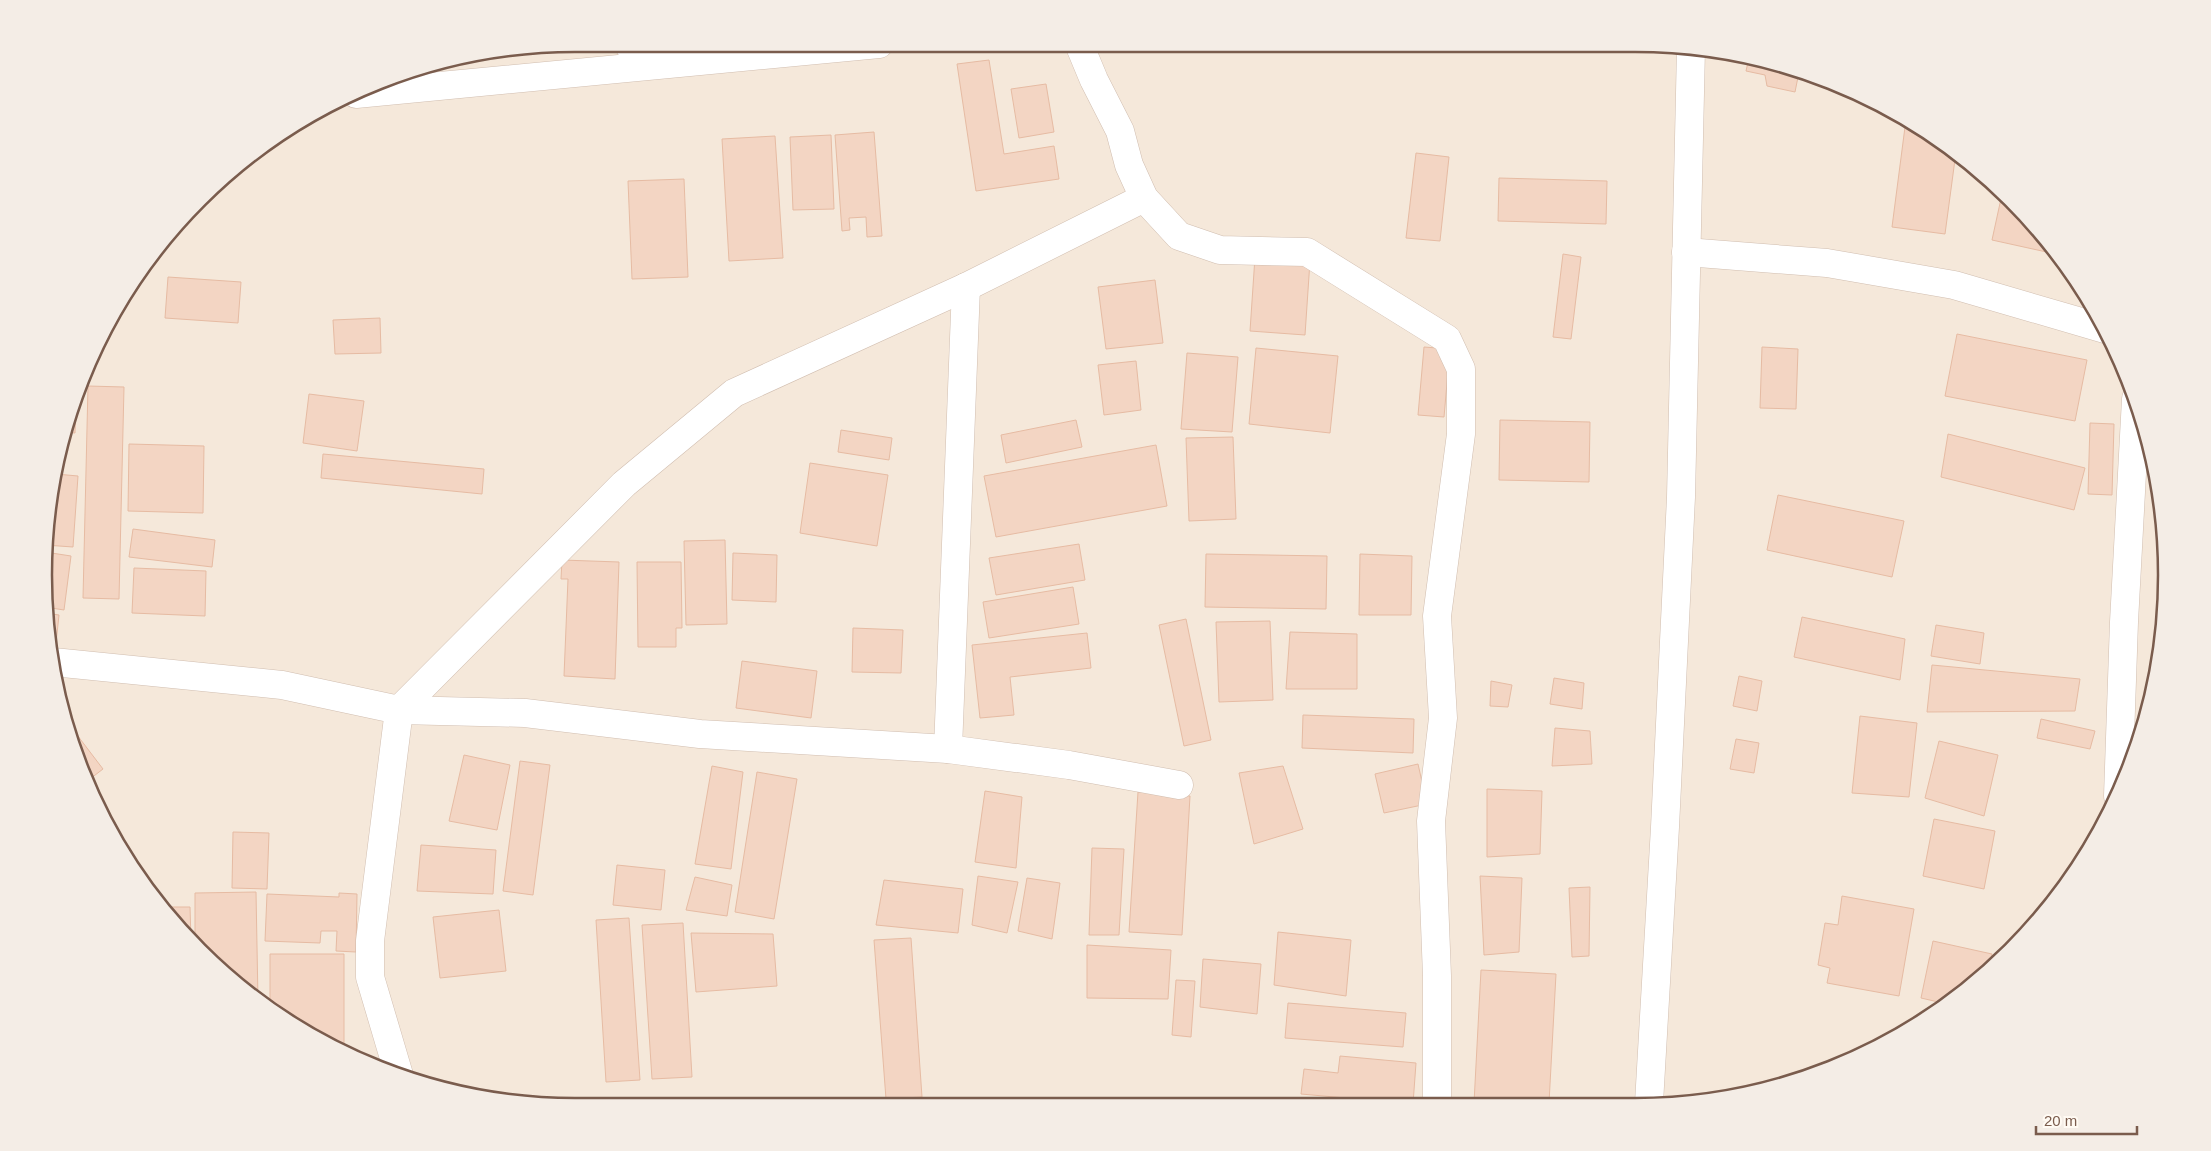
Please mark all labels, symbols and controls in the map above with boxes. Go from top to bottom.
scale bar [2036,1104,2137,1136]
text: 20 m [2044,1112,2077,1129]

